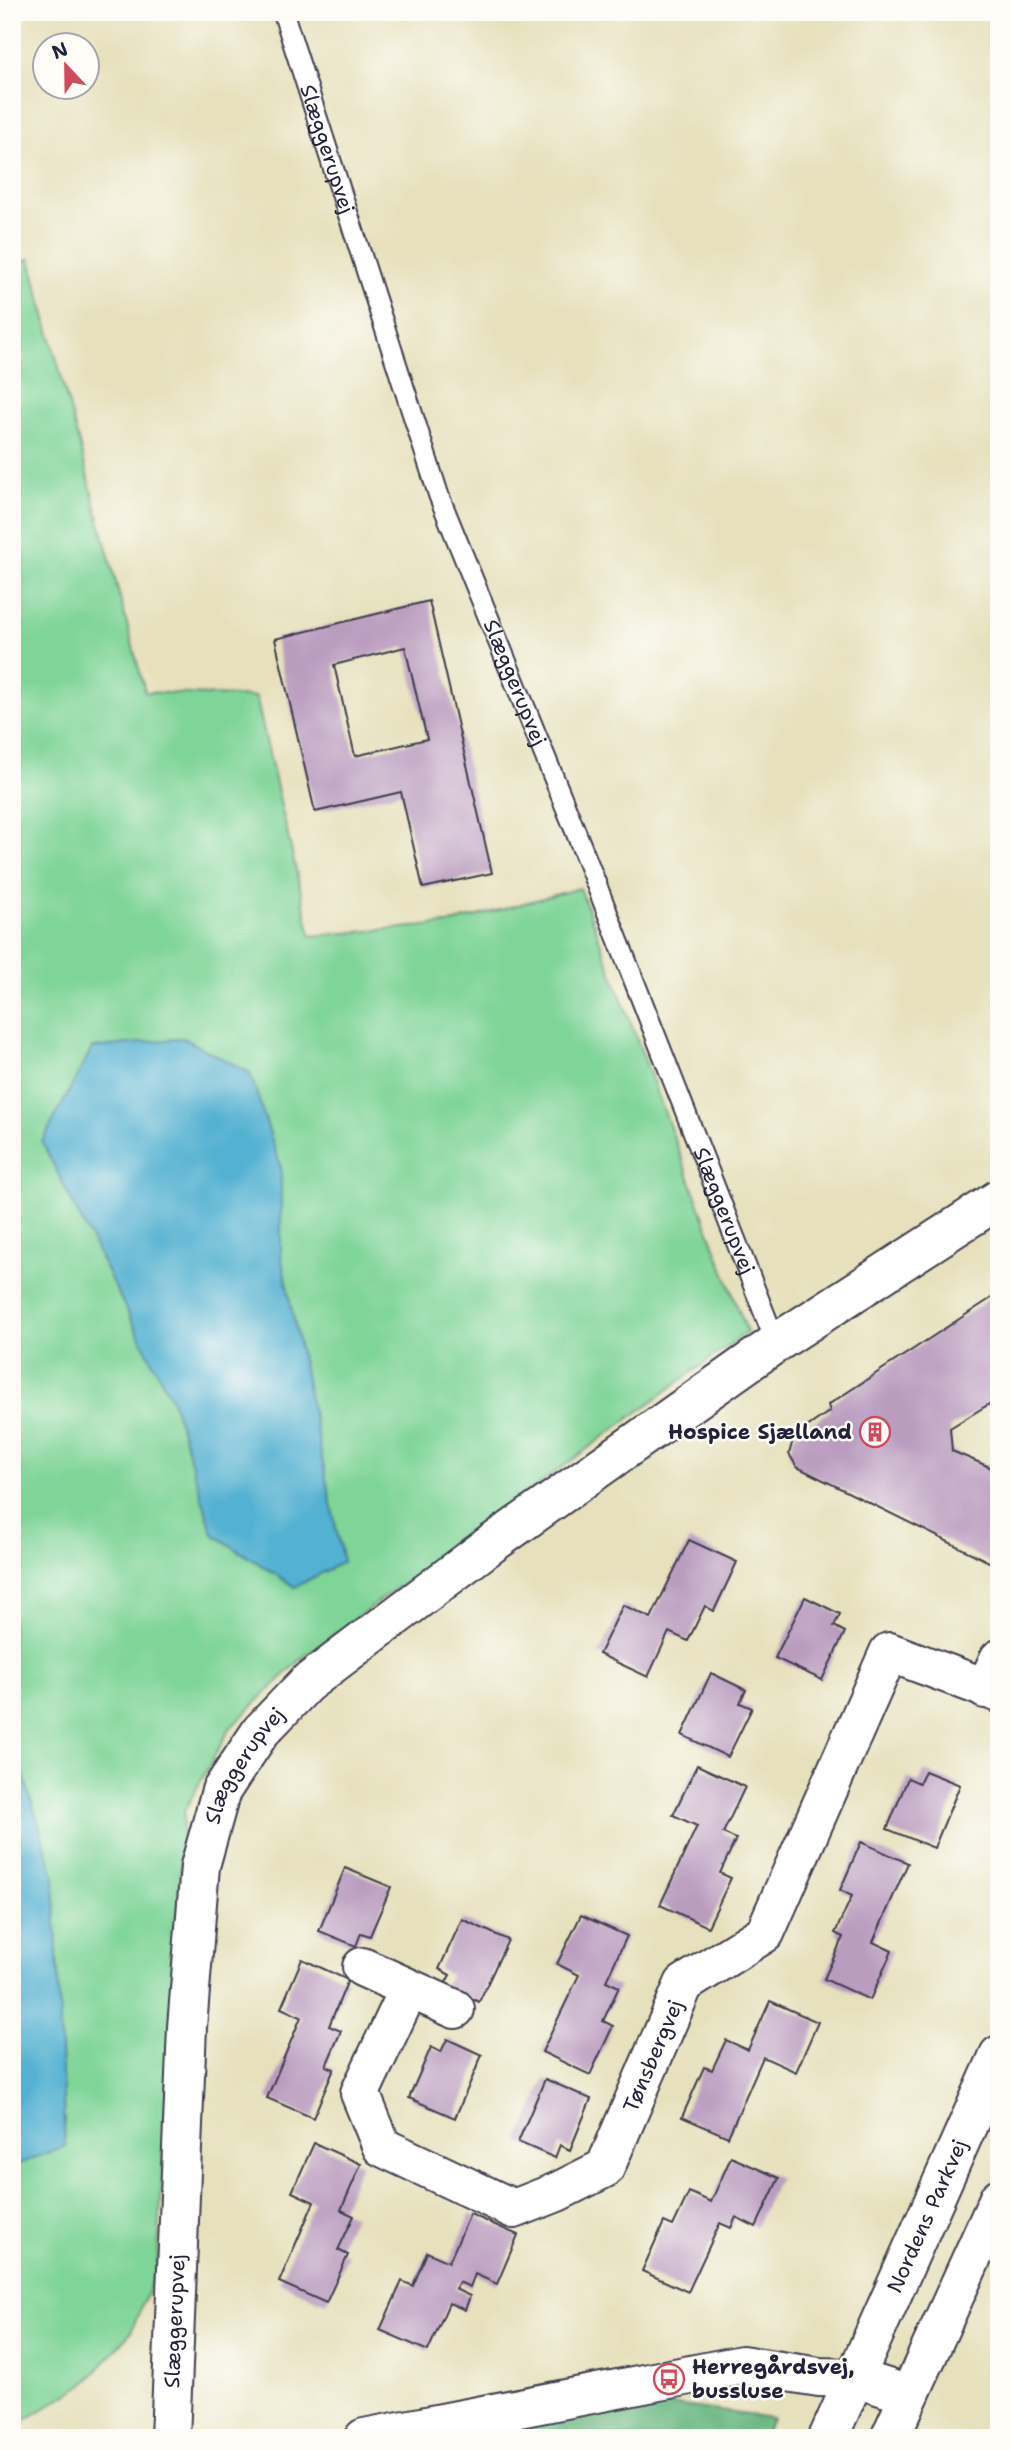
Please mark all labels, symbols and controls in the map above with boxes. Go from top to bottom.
north arrow [32,32,102,102]
text: N [48,36,71,65]
street label: Slæggerupvej [293,81,361,217]
street label: Slæggerupvej [477,615,553,750]
street label: Slæggerupvej [687,1143,762,1278]
building icon: Hospice Sjælland [858,1415,892,1449]
place label: Hospice Sjælland [668,1418,852,1446]
street label: Slæggerupvej [198,1701,291,1827]
street label: Tønsbergvej [617,1995,690,2117]
street label: Nordens Parkvej [881,2135,974,2297]
street label: Slæggerupvej [158,2253,192,2389]
place label: Herregårdsvej, bussluse [692,2353,855,2405]
bus stop icon: Herregårdsvej, bussluse [652,2362,686,2396]

